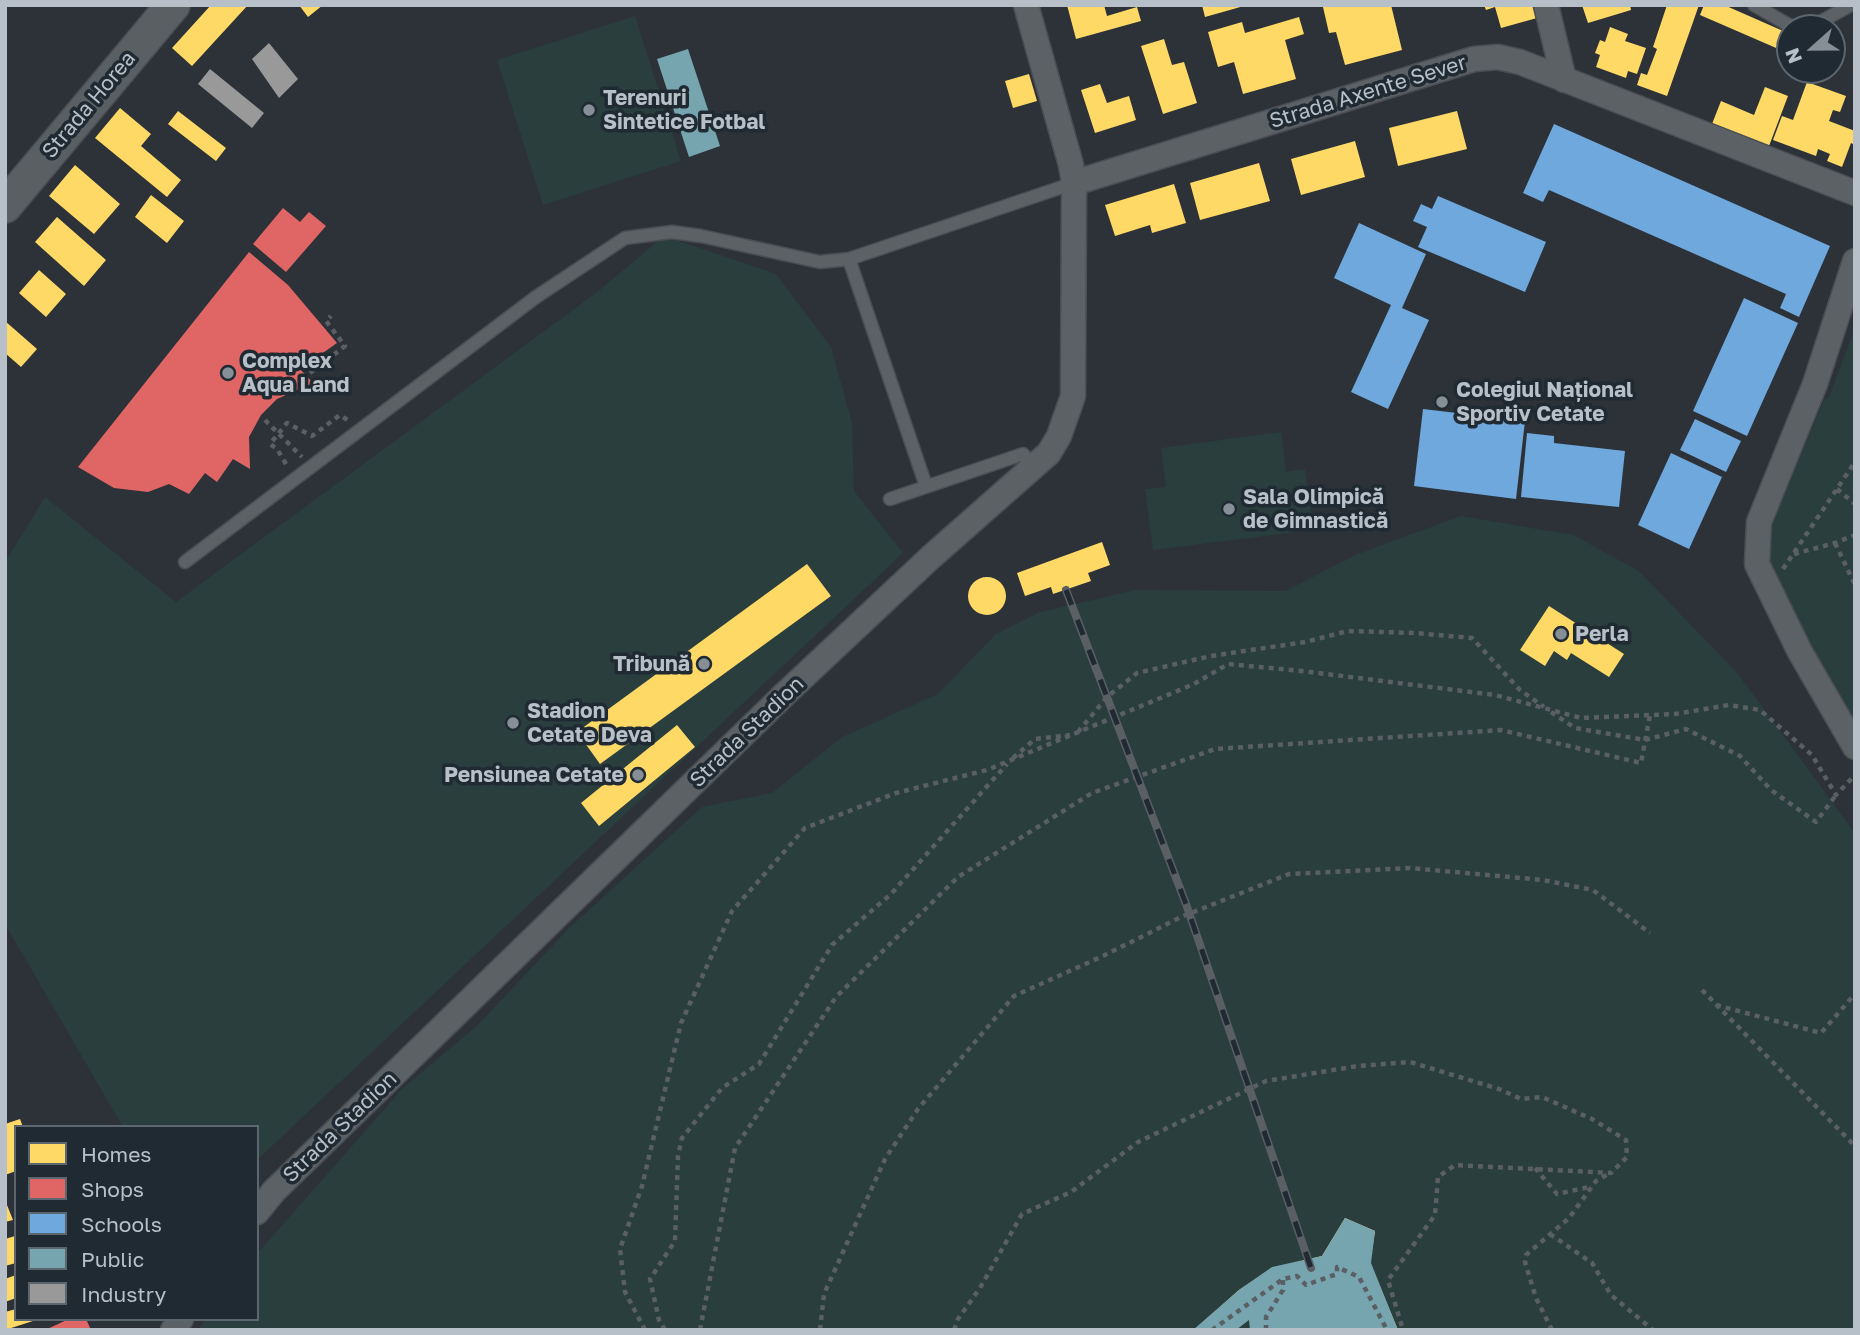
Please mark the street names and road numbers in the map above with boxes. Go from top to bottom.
street label: Strada Horea [37,46,141,164]
street label: Strada Axente Sever [1267,50,1469,134]
street label: Strada Stadion [685,671,809,793]
street label: Strada Stadion [278,1066,402,1188]

